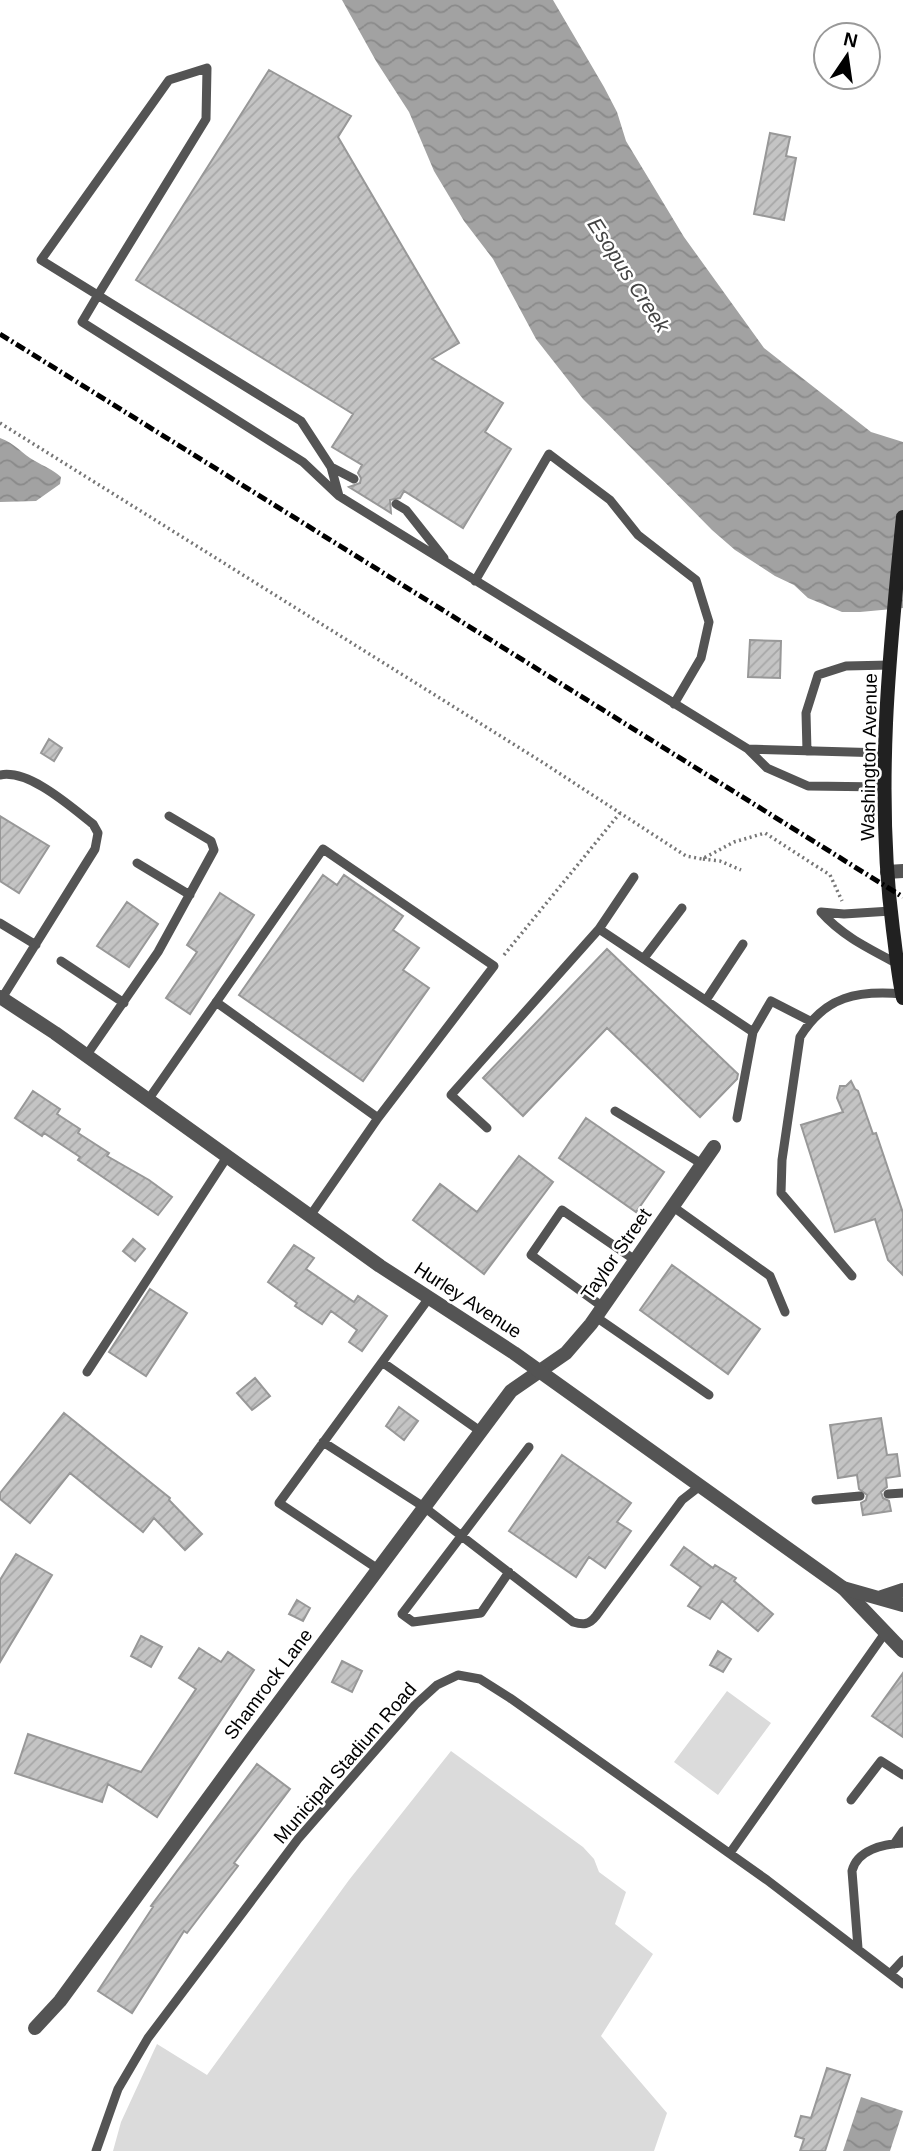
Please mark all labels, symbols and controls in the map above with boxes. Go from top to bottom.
north arrow [812,21,882,91]
text: N [842,28,860,52]
water label: Esopus Creek [583,213,675,338]
street label: Washington Avenue [857,673,881,841]
street label: Taylor Street [577,1204,656,1304]
street label: Hurley Avenue [411,1258,525,1342]
street label: Shamrock Lane [220,1625,316,1743]
street label: Municipal Stadium Road [270,1678,420,1848]

